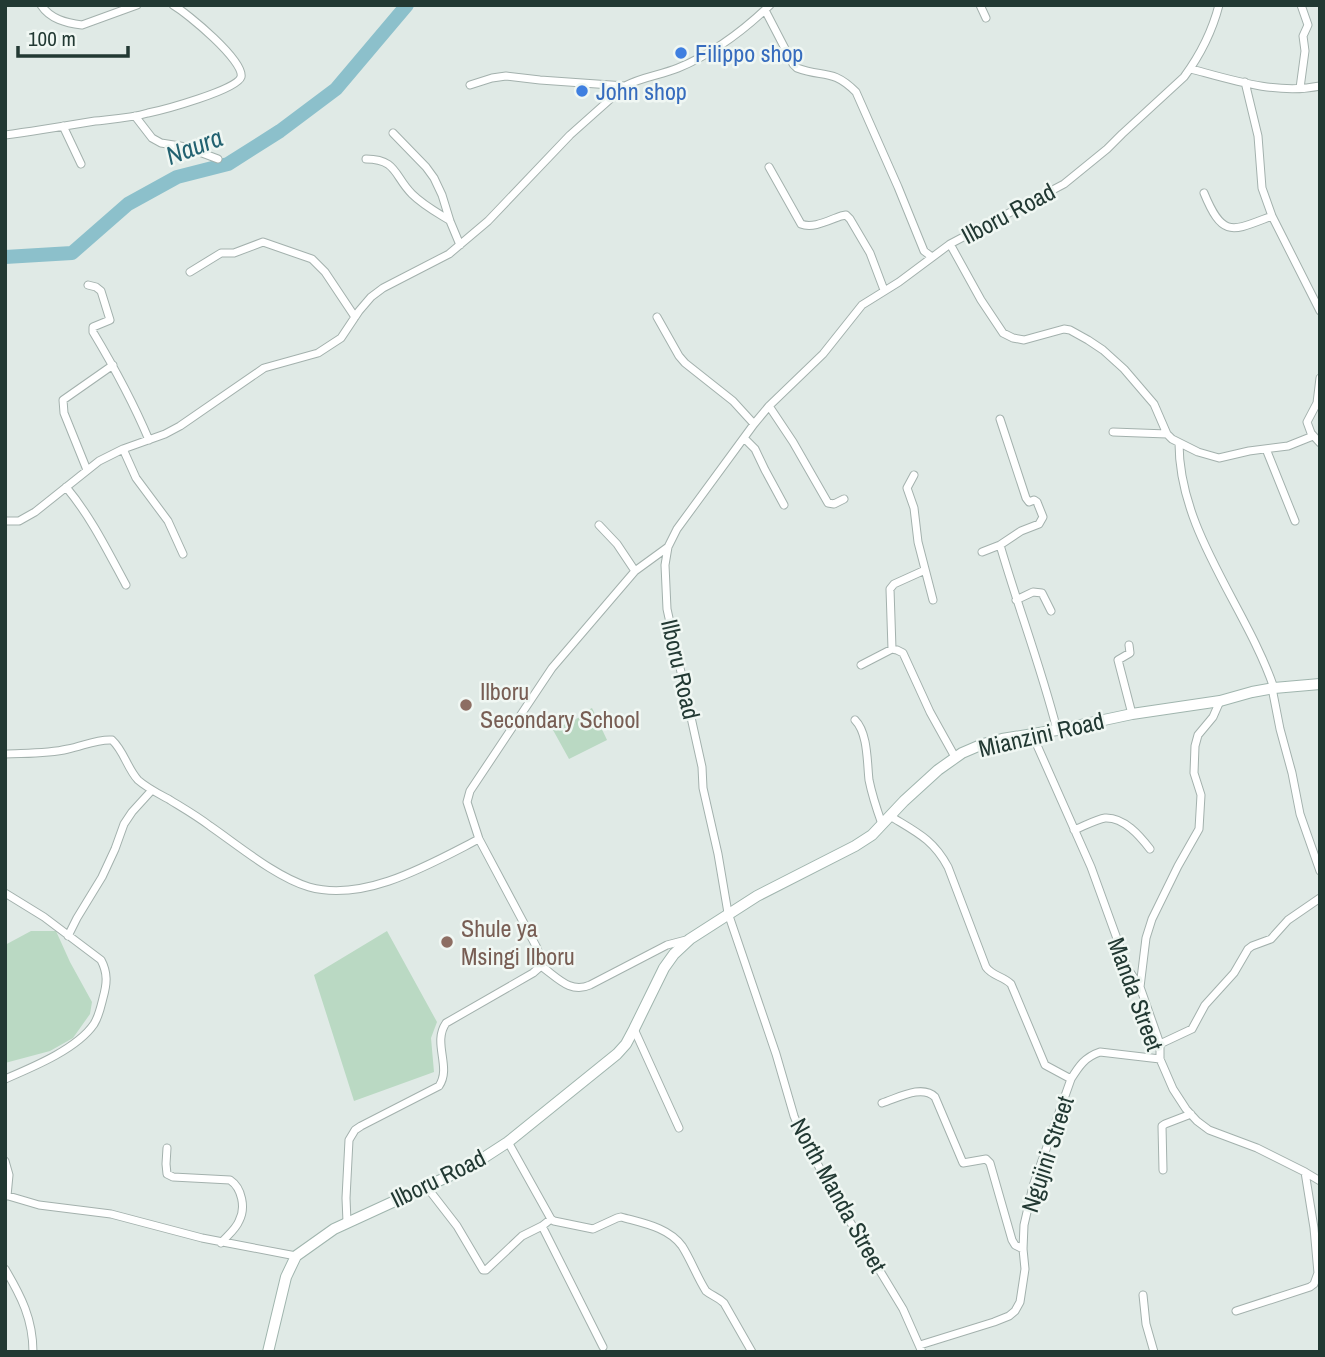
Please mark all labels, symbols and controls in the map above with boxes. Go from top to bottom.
scale bar [18,14,128,58]
text: 100 m [28,24,76,53]
place label: Filippo shop [695,37,803,69]
marker: Filippo shop [673,45,689,61]
place label: John shop [596,75,687,107]
marker: John shop [574,83,590,99]
water label: Naura [161,119,228,173]
street label: Ilboru Road [956,175,1060,251]
street label: Ilboru Road [654,616,708,722]
place label: Ilboru Secondary School [480,675,640,735]
marker: Ilboru Secondary School [458,697,474,713]
street label: Mianzini Road [975,704,1107,764]
place label: Shule ya Msingi Ilboru [461,912,575,972]
street label: Manda Street [1101,933,1171,1055]
marker: Shule ya Msingi Ilboru [439,934,455,950]
street label: Ngujini Street [1013,1091,1081,1216]
street label: North Manda Street [783,1112,895,1278]
street label: Ilboru Road [385,1141,491,1215]

